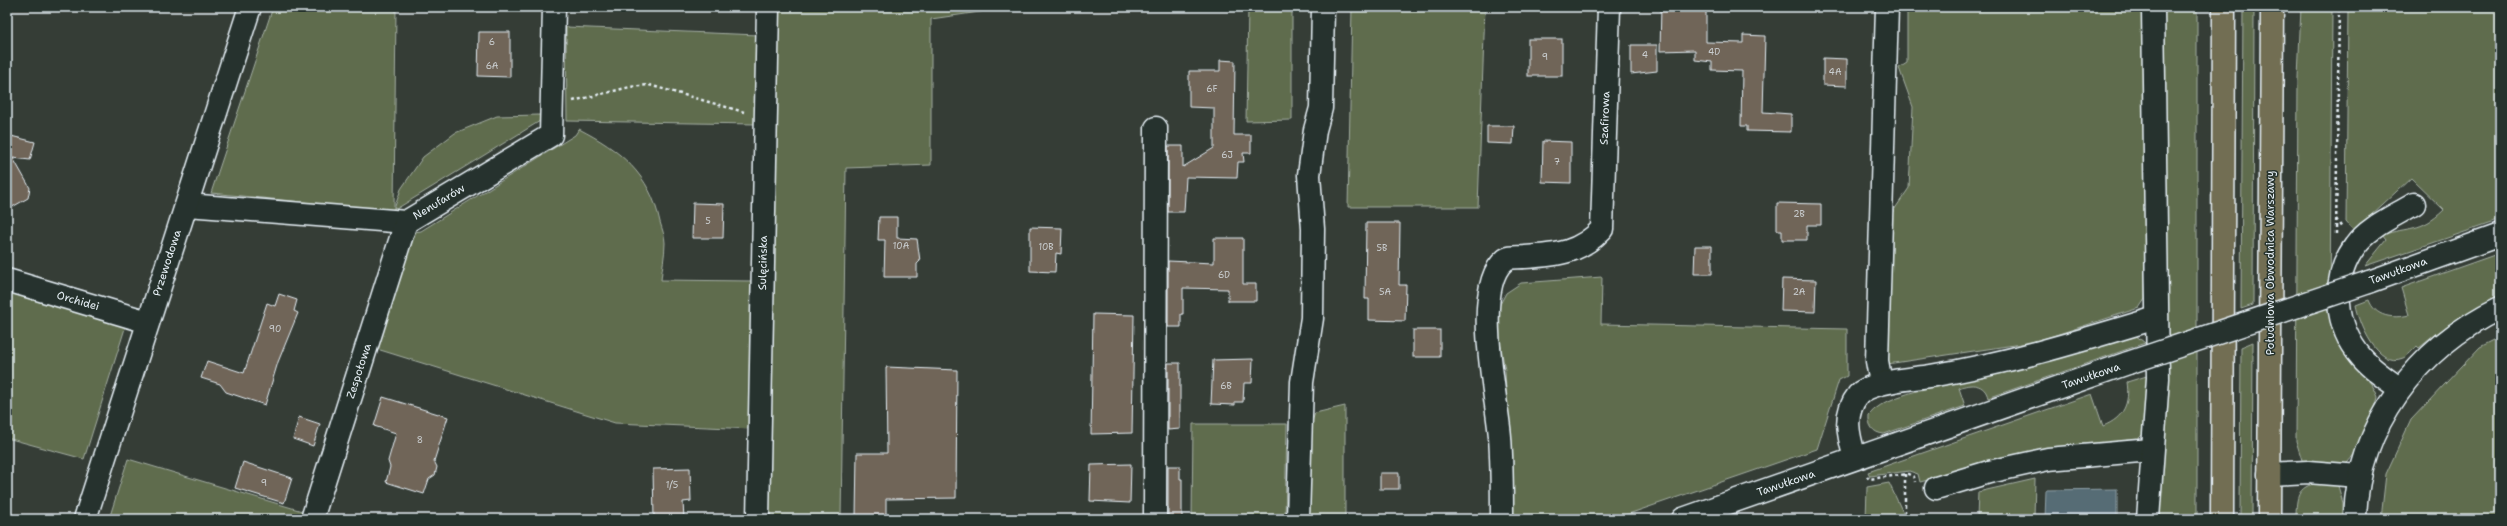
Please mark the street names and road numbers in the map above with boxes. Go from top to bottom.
street label: Szafirowa [1597,91,1613,145]
street label: Południowa Obwodnica Warszawy [2263,171,2278,355]
street label: Nenufarów [410,180,468,223]
street label: Przewodowa [149,228,185,298]
street label: Sulęcińska [755,235,771,290]
street label: Tawułkowa [2367,254,2429,288]
street label: Orchidei [55,288,101,314]
street label: Zespołowa [343,341,375,400]
street label: Tawułkowa [2060,359,2122,393]
street label: Tawułkowa [1755,466,1817,500]

